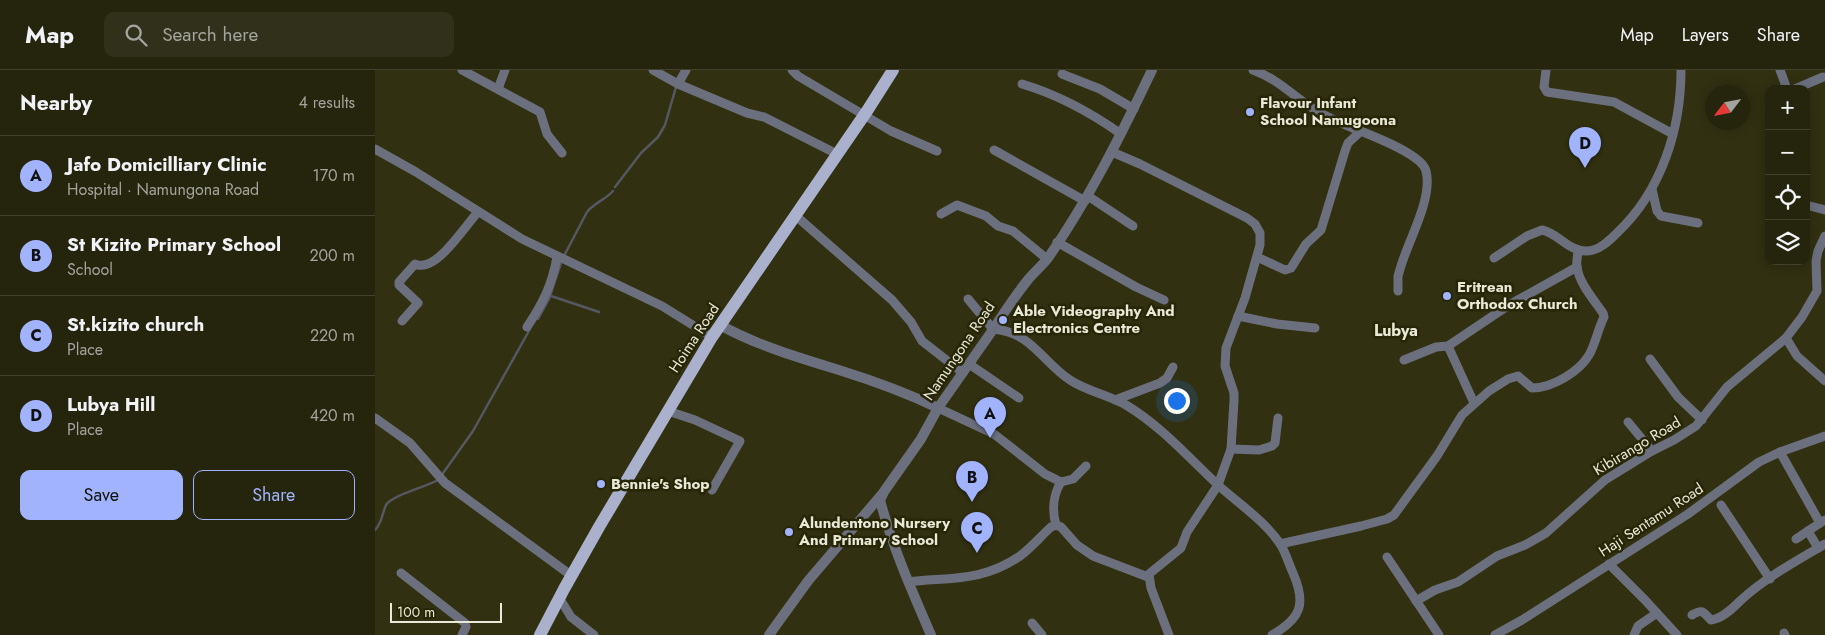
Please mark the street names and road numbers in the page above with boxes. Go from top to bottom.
street label: Namungona Road [918,297,1000,405]
street label: Hoima Road [663,299,725,377]
street label: Kibirango Road [1589,411,1685,481]
street label: Haji Sentamu Road [1594,478,1708,562]

